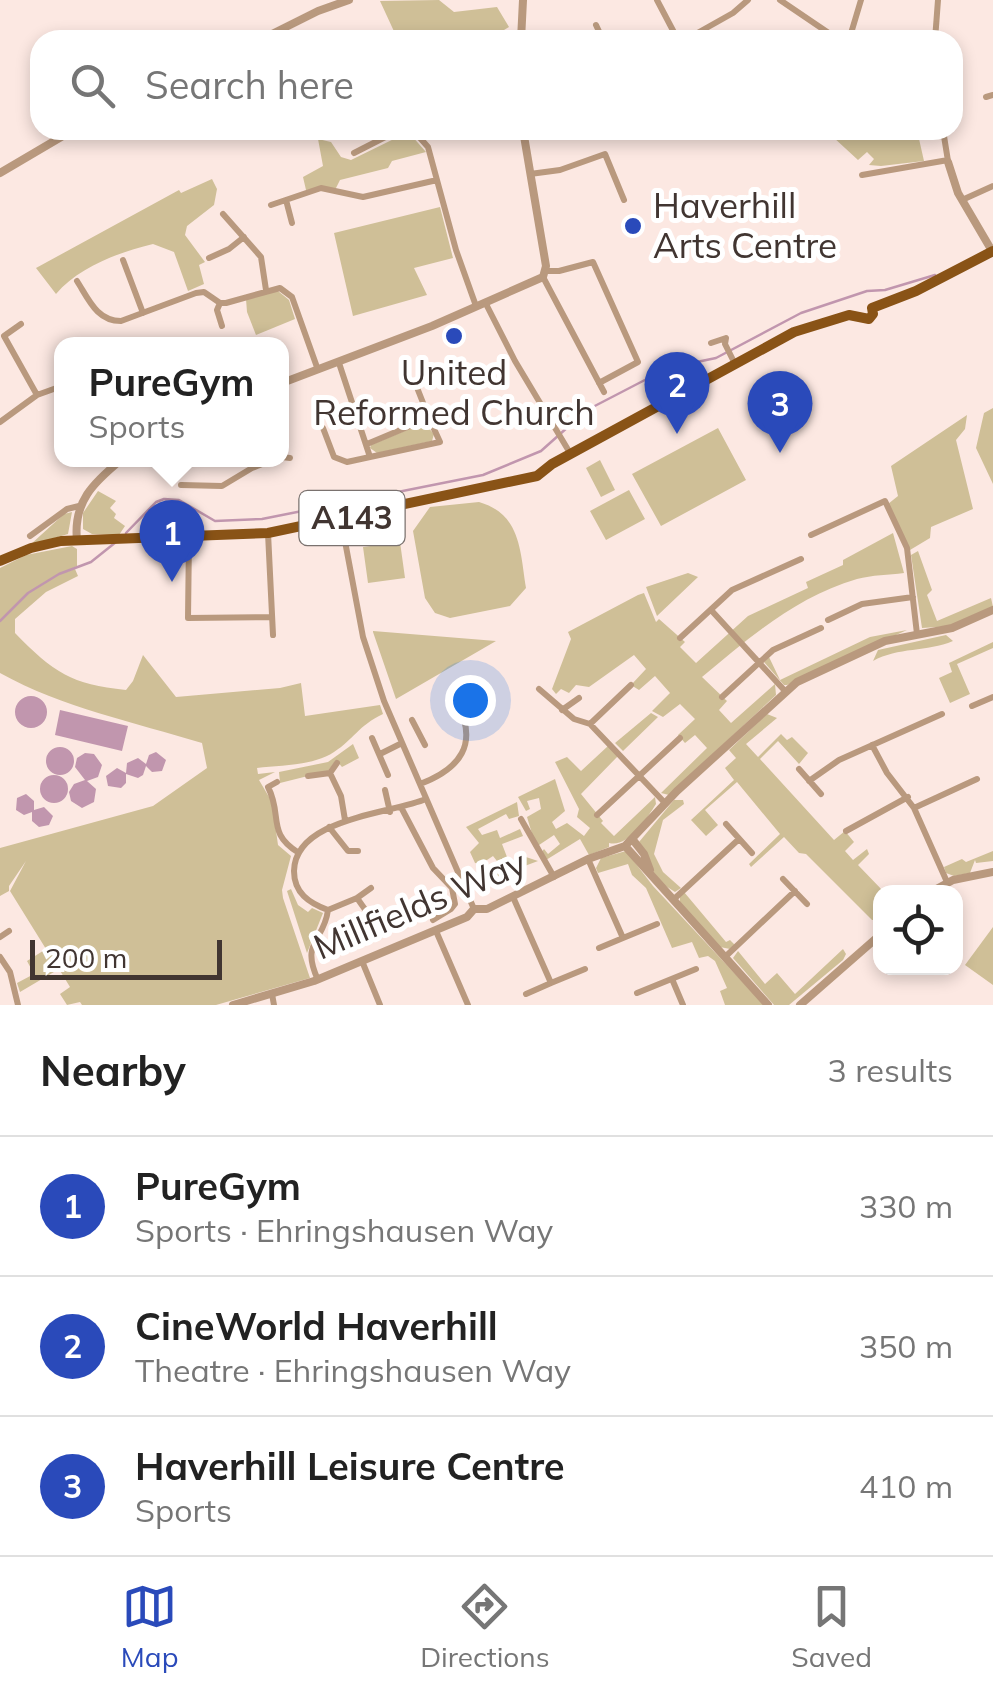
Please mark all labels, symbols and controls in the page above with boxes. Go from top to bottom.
search box [30,30,963,140]
icon: search [65,58,120,113]
text: Search here [145,61,354,109]
place label: Haverhill Arts Centre [653,183,837,267]
marker: Haverhill Arts Centre [622,215,644,237]
marker: United Reformed Church [443,325,465,347]
popup [54,337,289,467]
place label: United Reformed Church [313,350,595,434]
pin: 2 [644,352,710,434]
text: PureGym [88,358,255,406]
pin: 3 [748,370,812,453]
text: Sports [88,406,185,446]
road number: A143 [300,491,404,545]
pin: 1 [140,500,204,582]
your location [445,675,496,726]
street label: Millfields Way [307,839,533,969]
map controls [873,885,963,975]
button: locate [873,885,963,975]
scale bar [30,935,222,980]
text: 200 m [45,940,127,975]
text: Nearby [40,1044,186,1097]
text: 3 results [828,1050,953,1090]
text: PureGym [135,1162,301,1210]
text: 1 [63,1186,82,1226]
text: 330 m [859,1186,953,1226]
text: Sports · Ehringshausen Way [135,1210,553,1250]
text: CineWorld Haverhill [135,1302,498,1350]
text: 2 [63,1326,82,1366]
text: 350 m [859,1326,953,1366]
text: Theatre · Ehringshausen Way [135,1350,571,1390]
text: Haverhill Leisure Centre [135,1442,565,1490]
text: 3 [63,1466,82,1506]
text: 410 m [859,1466,953,1506]
text: Sports [135,1490,232,1530]
tab: Map [121,1579,178,1674]
tab: Directions [420,1579,550,1674]
tab: Saved [791,1579,872,1674]

